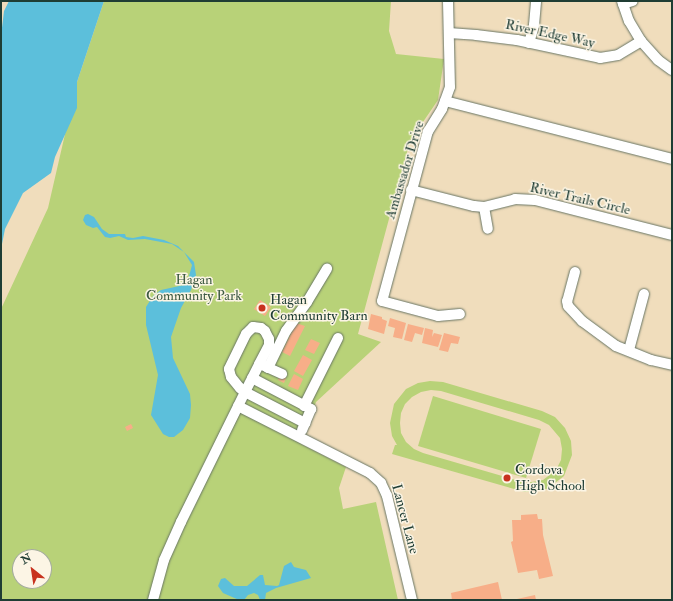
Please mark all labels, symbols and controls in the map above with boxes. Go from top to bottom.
street label: River Edge Way [504,16,596,52]
street label: Ambassador Drive [382,119,428,221]
street label: River Trails Circle [528,179,632,219]
park label: Hagan Community Park [146,272,242,304]
place label: Hagan Community Barn [270,292,368,324]
marker: Hagan Community Barn [257,303,267,313]
place label: Cordova High School [515,462,585,494]
marker: Cordova High School [502,473,512,483]
street label: Lancer Lane [388,482,422,556]
north arrow [12,549,52,589]
text: N [19,551,34,567]

